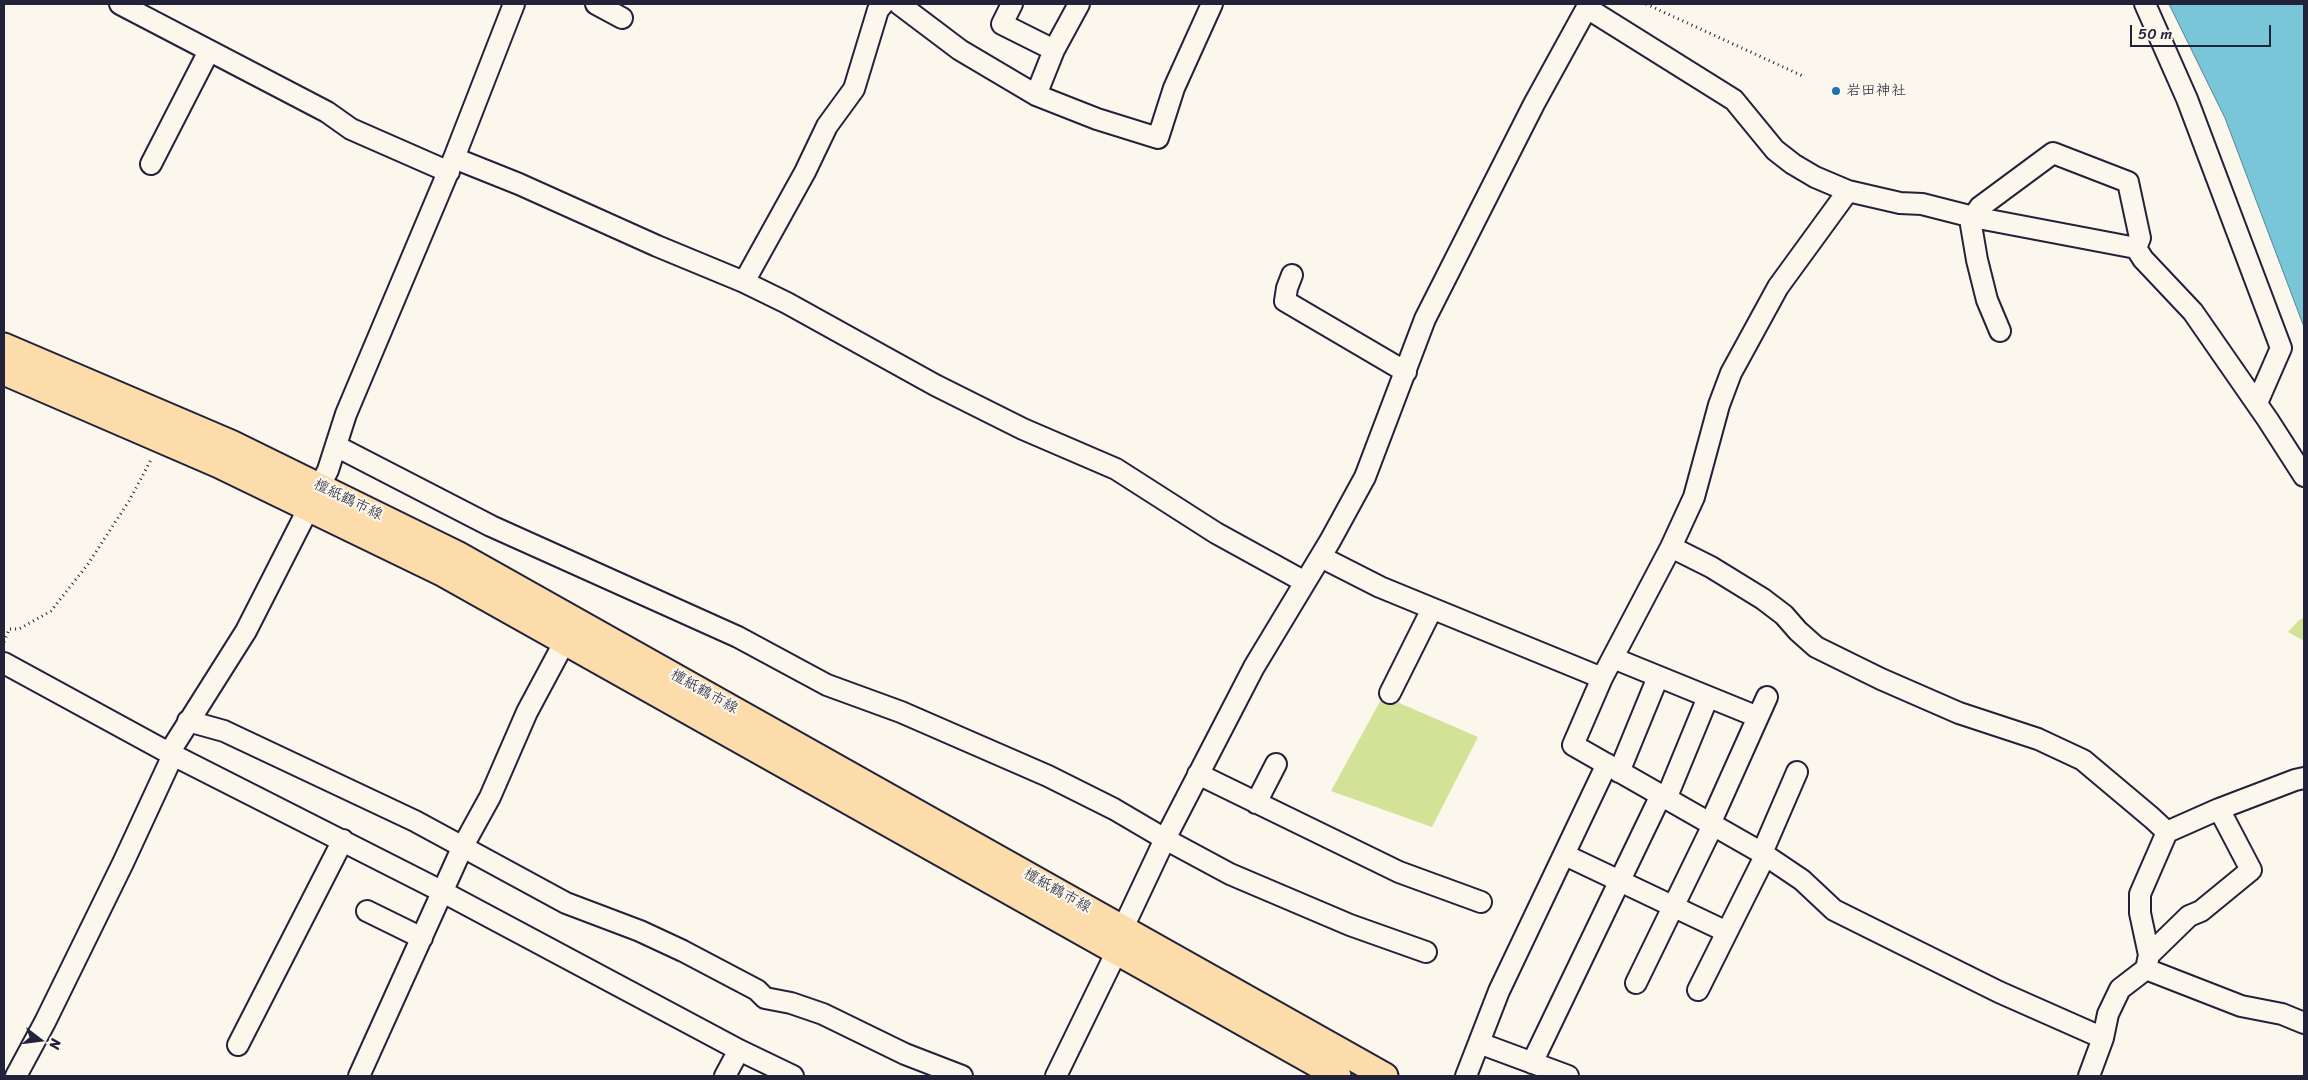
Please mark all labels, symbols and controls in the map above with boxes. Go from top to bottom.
scale bar [2133,15,2274,47]
text: 50 m [2138,21,2172,47]
place label: 岩田神社 [1846,82,1906,100]
marker: 岩田神社 [1830,85,1842,97]
street label: 檀紙鶴市線 [310,475,386,525]
street label: 檀紙鶴市線 [667,666,741,718]
street label: 檀紙鶴市線 [1020,865,1094,917]
north arrow [15,1015,65,1065]
text: N [42,1036,68,1052]

